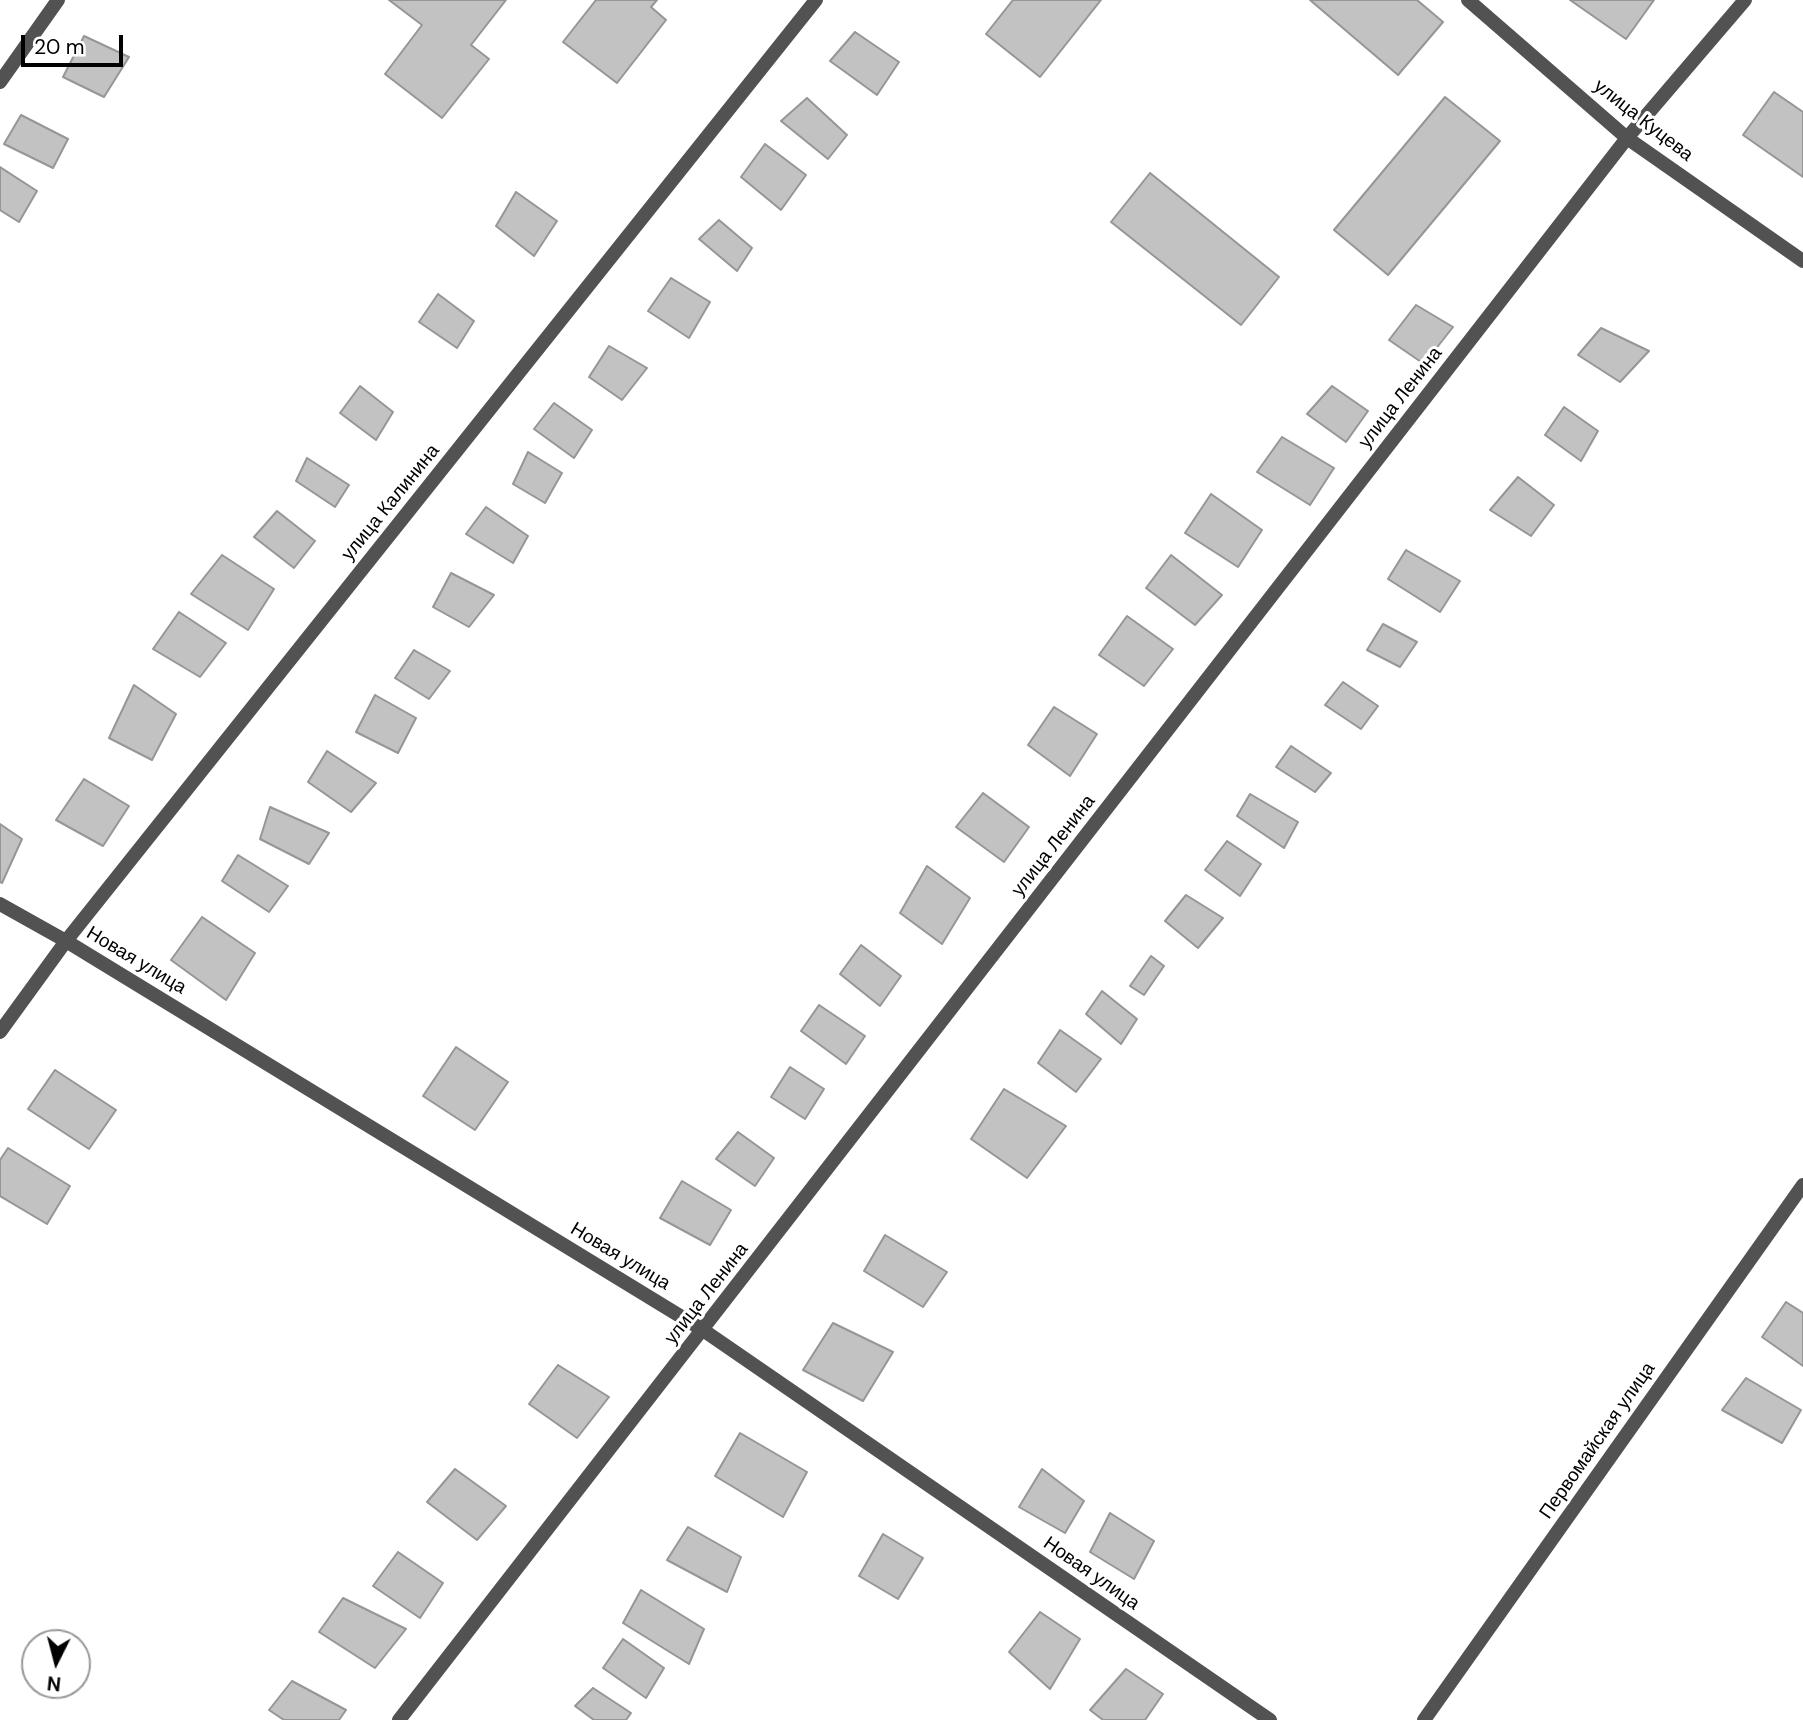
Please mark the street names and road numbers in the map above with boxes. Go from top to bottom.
street label: улица Куцева [1589,75,1697,167]
street label: улица Ленина [1354,343,1448,453]
street label: улица Калинина [337,440,445,566]
street label: улица Ленина [1007,791,1101,901]
street label: Новая улица [82,922,190,1000]
street label: Новая улица [566,1218,674,1296]
street label: улица Ленина [660,1239,754,1349]
street label: Первомайская улица [1535,1358,1661,1524]
street label: Новая улица [1038,1532,1144,1616]

